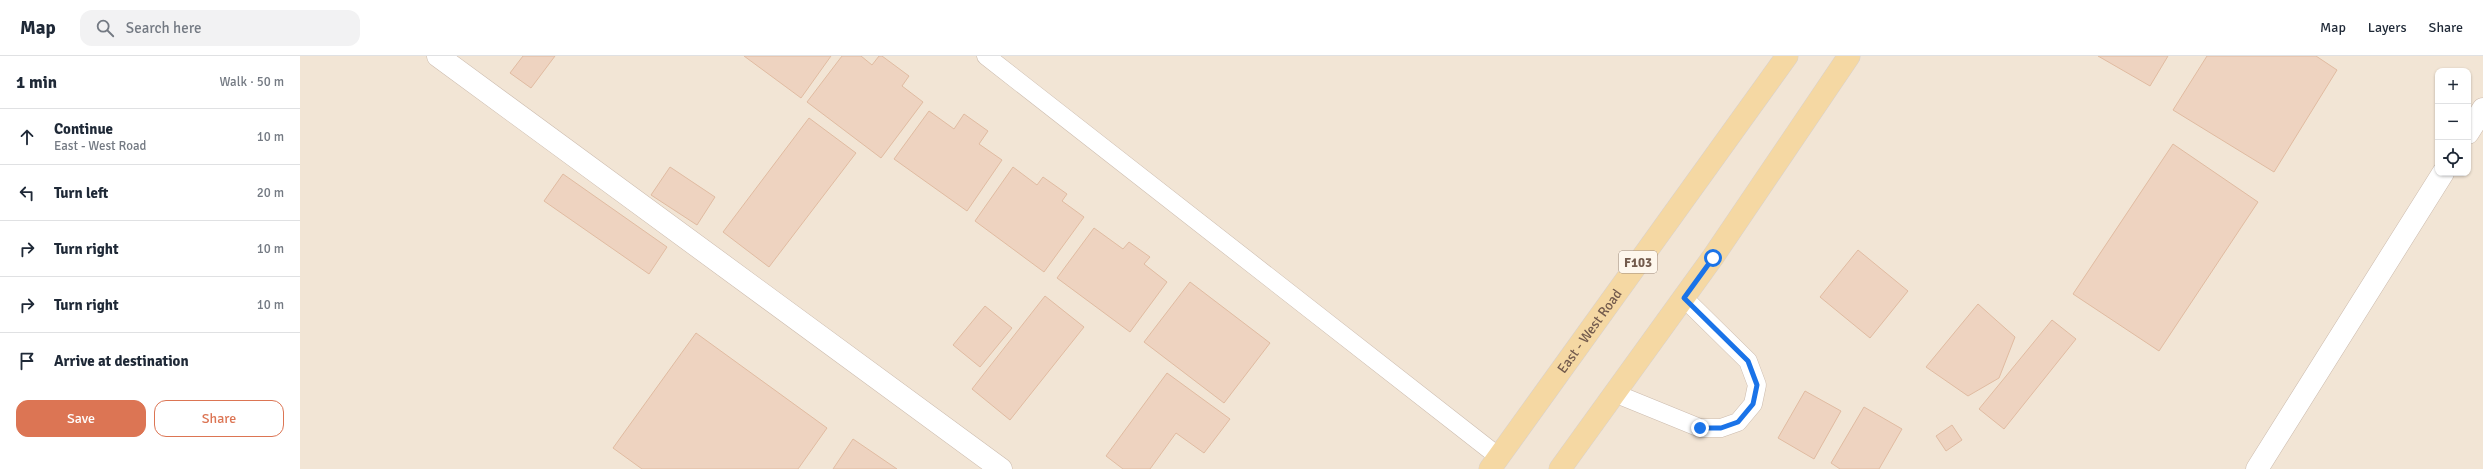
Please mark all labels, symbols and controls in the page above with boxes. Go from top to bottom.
search box [80,10,360,46]
text: Map [20,16,56,40]
icon: search [94,17,116,39]
text: Search here [126,19,201,37]
text: Map [2320,19,2346,36]
text: Layers [2368,19,2407,36]
text: Share [2429,19,2463,36]
map controls [2435,68,2471,176]
button: + [2435,68,2471,104]
text: 1 min [16,72,57,93]
text: Walk · 50 m [220,74,284,90]
button: − [2435,104,2471,140]
text: Continue [54,120,113,138]
icon: ahead [16,126,38,148]
text: 10 m [257,129,284,145]
text: East - West Road [54,138,146,154]
button: locate [2435,140,2471,176]
icon: left [16,182,38,204]
text: Turn left [54,184,108,202]
text: 20 m [257,185,284,201]
icon: right [16,238,38,260]
text: Turn right [54,240,119,258]
text: 10 m [257,241,284,257]
route start [1704,249,1722,267]
road number: F103 [1619,251,1657,273]
street label: East - West Road [1554,286,1626,377]
icon: right [16,294,38,316]
text: Turn right [54,296,119,314]
text: 10 m [257,297,284,313]
icon: arrive [16,350,38,372]
text: Arrive at destination [54,352,189,370]
button: Save [16,400,146,437]
button: Share [154,400,284,437]
route end [1691,419,1709,437]

